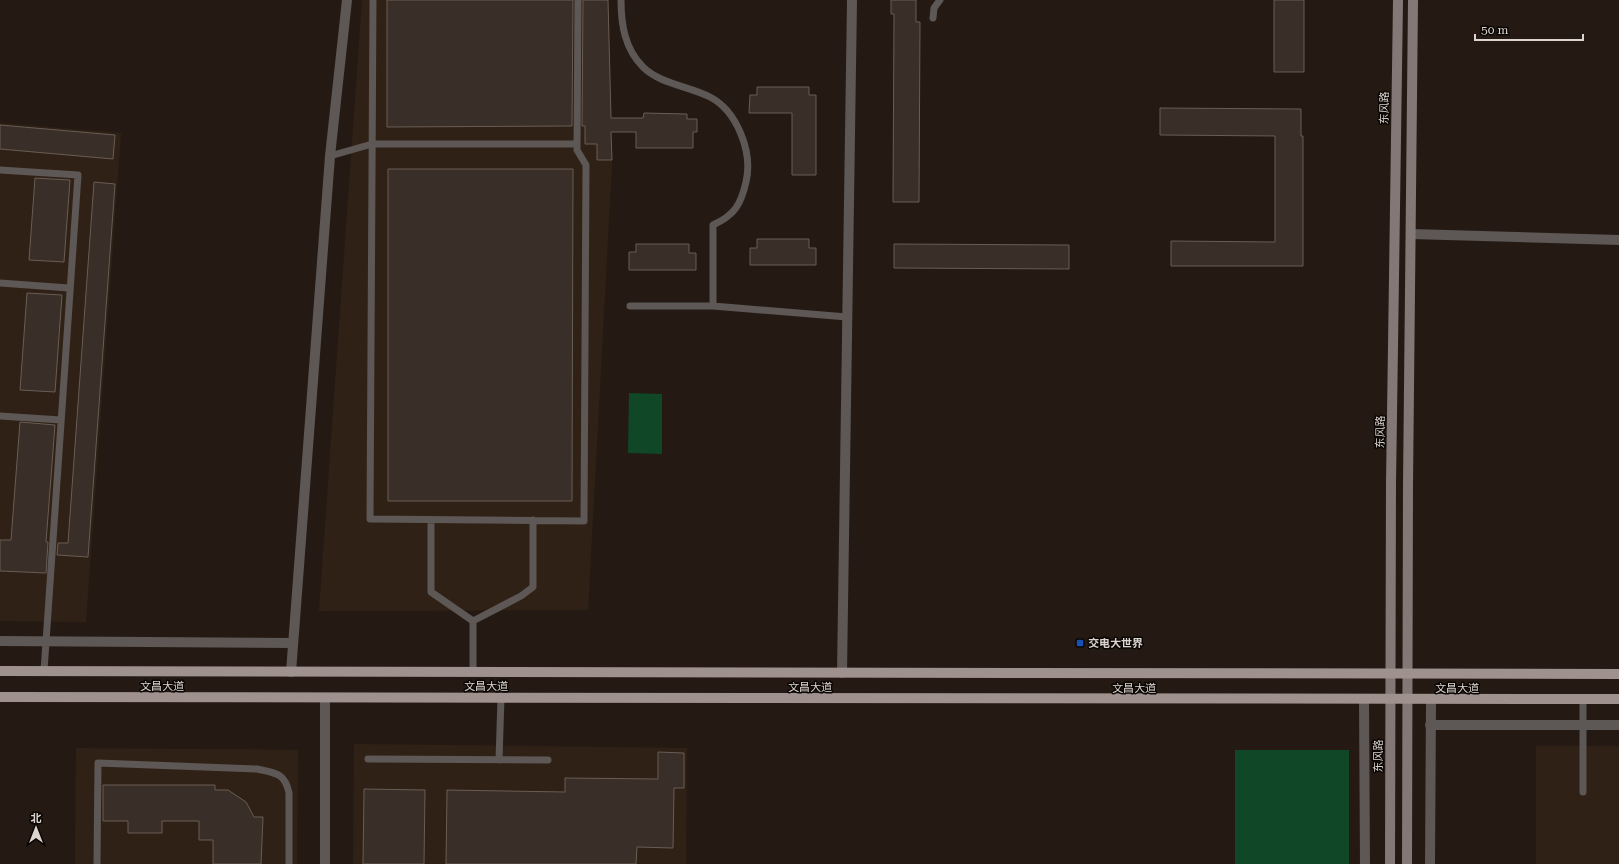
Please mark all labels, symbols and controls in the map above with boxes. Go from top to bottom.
scale bar [1475,16,1583,42]
text: 50 m [1481,23,1508,37]
street label: 东风路 [1378,91,1391,125]
street label: 东风路 [1374,415,1387,449]
place label: 交电大世界 [1088,637,1143,650]
marker: 交电大世界 [1075,638,1085,648]
street label: 文昌大道 [140,680,184,693]
street label: 文昌大道 [464,680,508,693]
street label: 文昌大道 [788,681,832,694]
street label: 文昌大道 [1112,682,1156,695]
street label: 文昌大道 [1435,682,1479,695]
street label: 东风路 [1372,740,1385,773]
north arrow [16,808,56,848]
text: 北 [31,812,42,825]

